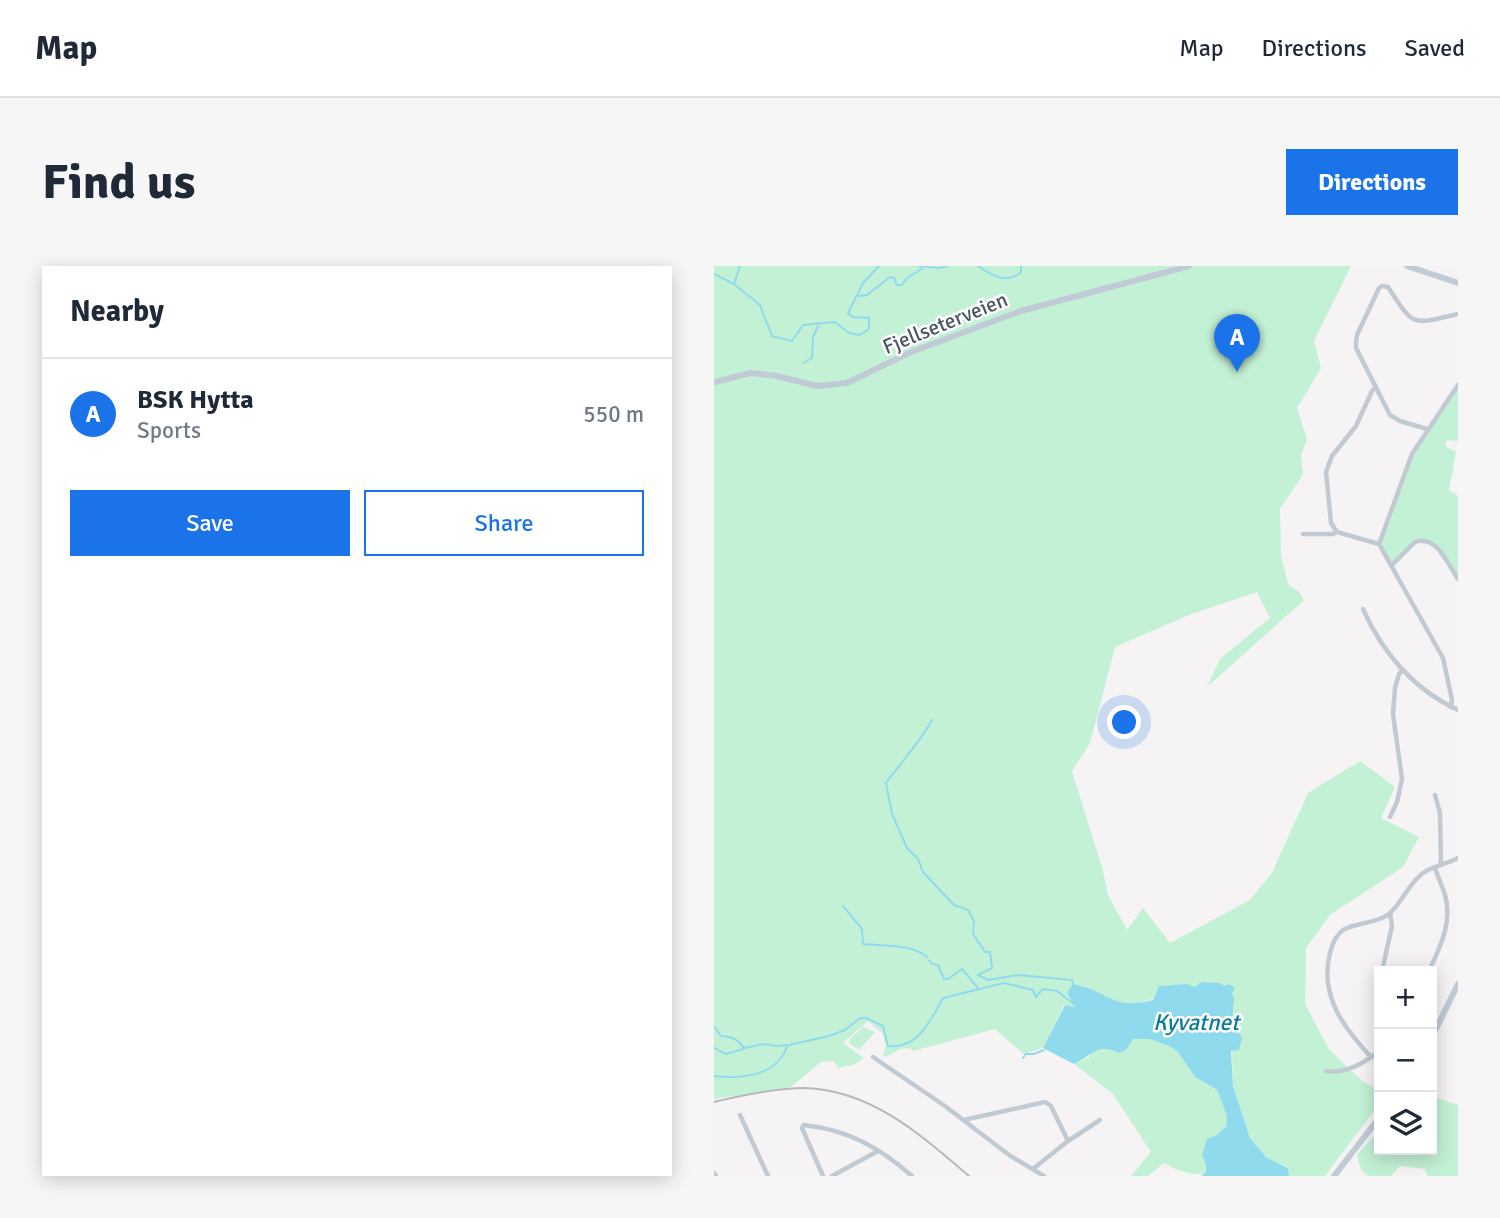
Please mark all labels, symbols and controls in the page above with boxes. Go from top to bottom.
text: Map [35,28,97,69]
text: Map [1179,33,1224,63]
text: Directions [1262,33,1367,63]
text: Saved [1405,33,1465,63]
button: Directions [1286,149,1458,215]
text: Find us [42,152,195,212]
street label: Fjellseterveien [879,286,1011,360]
text: Nearby [70,293,164,330]
pin: A [1214,314,1260,372]
text: BSK Hytta [137,384,254,416]
text: A [86,400,100,429]
text: 550 m [583,400,644,429]
text: Sports [137,416,201,445]
button: Save [70,490,350,556]
button: Share [364,490,644,556]
your location [1107,705,1141,739]
map controls [1374,966,1437,1155]
button: + [1374,966,1437,1029]
water label: Kyvatnet [1153,1008,1242,1037]
button: − [1374,1029,1437,1092]
button: layers [1374,1092,1437,1155]

